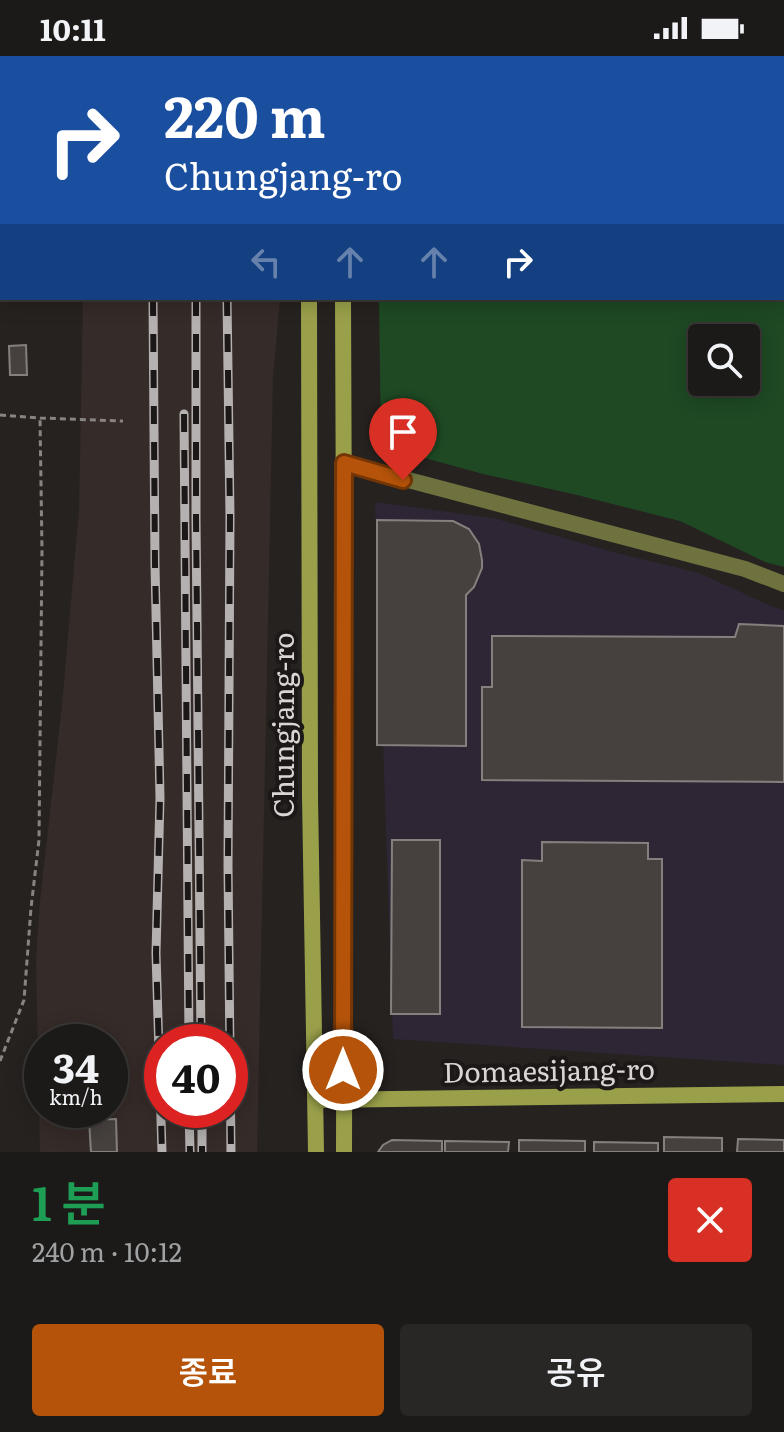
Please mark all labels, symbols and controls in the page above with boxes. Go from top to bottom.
text: 10:11 [40,6,106,50]
text: 220 m [164,72,326,155]
icon: right [32,88,136,192]
text: Chungjang-ro [164,148,403,201]
icon: left [244,240,288,284]
icon: ahead [328,240,372,284]
icon: ahead [412,240,456,284]
icon: right [496,240,540,284]
map controls [688,324,760,396]
button: search [688,324,760,396]
pin [369,398,437,480]
icon: arrive [381,410,425,454]
street label: Chungjang-ro [261,632,303,818]
speed limit sign: 40 [144,1024,248,1128]
position arrow [301,1028,385,1112]
text: 34 [53,1036,99,1095]
street label: Domaesijang-ro [443,1046,655,1092]
text: km/h [49,1081,103,1111]
text: 1 분 [32,1165,106,1236]
button: close [668,1178,752,1262]
text: 240 m · 10:12 [32,1231,182,1270]
button: 종료 [32,1324,384,1416]
button: 공유 [400,1324,752,1416]

